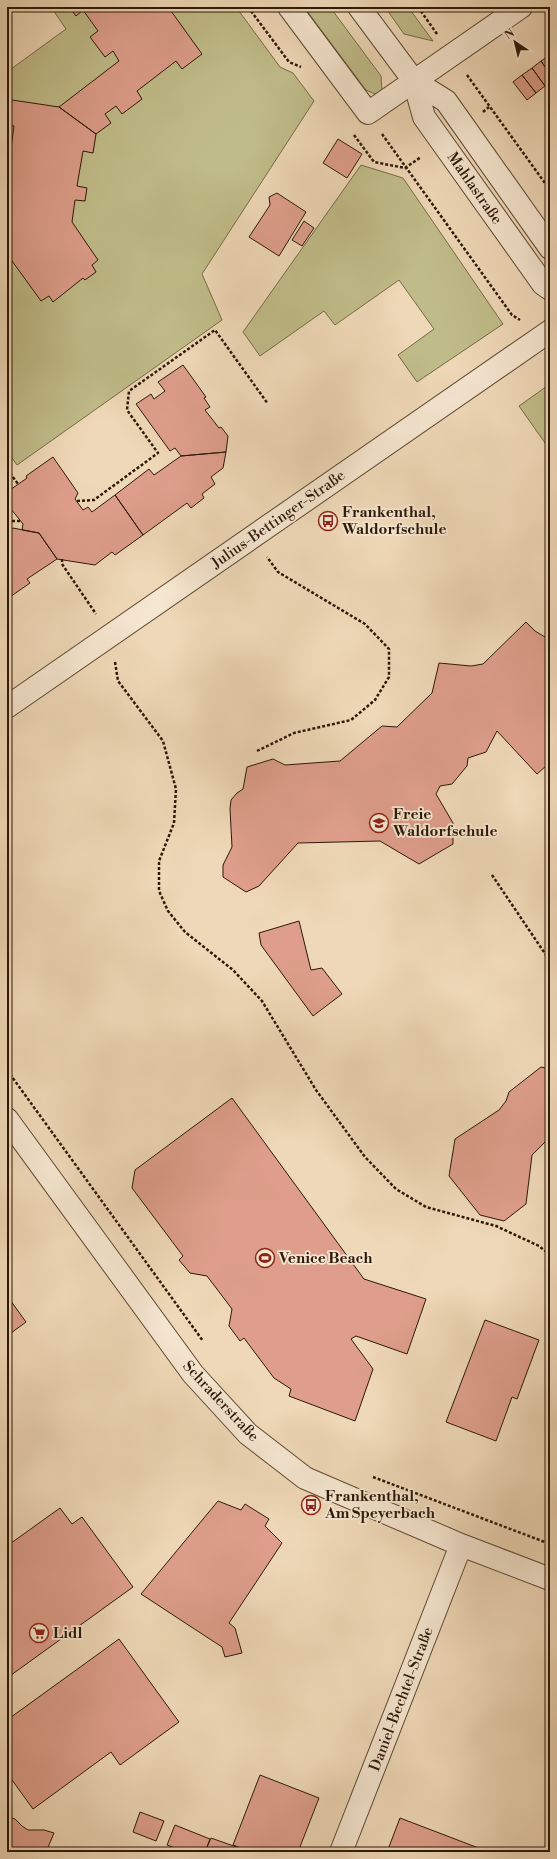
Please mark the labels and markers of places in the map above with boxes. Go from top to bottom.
place label: Frankenthal, Waldorfschule [341,503,446,539]
bus stop icon: Frankenthal, Waldorfschule [317,510,339,532]
place label: Freie Waldorfschule [392,805,497,841]
school or university icon: Freie Waldorfschule [368,812,390,834]
sports icon: Venice Beach [254,1247,276,1269]
place label: Venice Beach [278,1249,373,1268]
place label: Frankenthal, Am Speyerbach [324,1487,436,1523]
bus stop icon: Frankenthal, Am Speyerbach [300,1494,322,1516]
supermarket icon: Lidl [28,1622,50,1644]
place label: Lidl [53,1624,82,1643]

